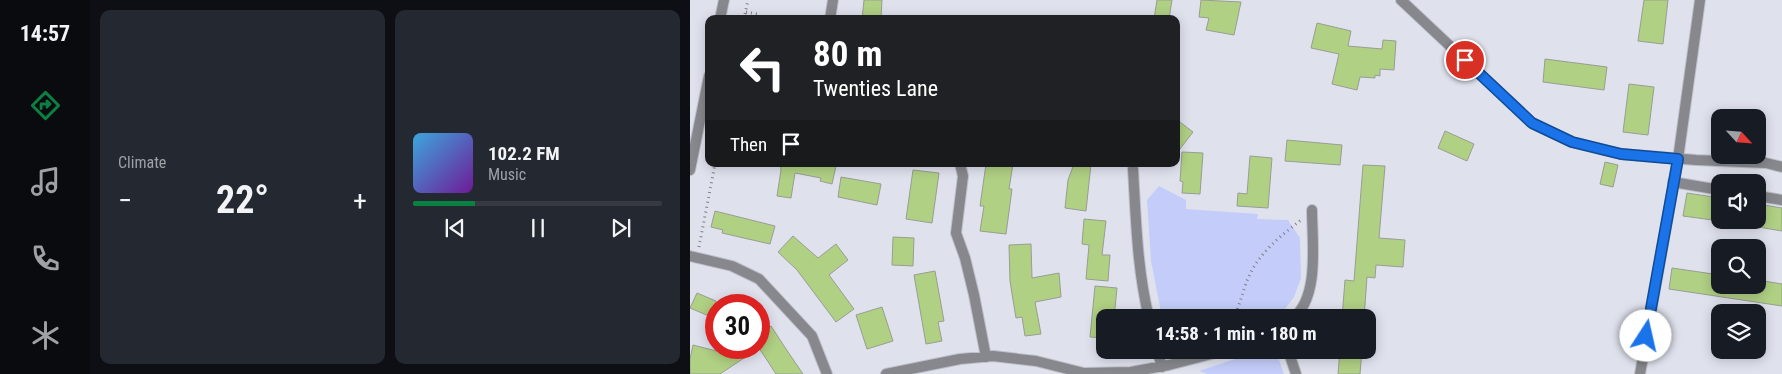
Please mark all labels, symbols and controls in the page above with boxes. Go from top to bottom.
text: 14:57 [20,21,70,46]
text: 80 m [813,34,882,75]
icon: left [730,35,795,100]
pin [1444,39,1486,81]
icon: arrive [1451,46,1479,74]
text: Twenties Lane [813,76,938,101]
icon: directions [28,88,63,123]
north arrow [1711,109,1766,164]
map controls [1711,109,1766,359]
icon: arrive [777,130,805,158]
text: Then [730,133,767,156]
text: 102.2 FM [488,142,560,165]
text: Climate [118,153,166,172]
icon: music [28,164,63,199]
text: Music [488,165,526,184]
button: sound [1711,174,1766,229]
text: 22° [216,178,269,222]
text: − [118,184,132,217]
text: + [353,184,367,217]
icon: previous [441,214,469,242]
icon: pause [524,214,552,242]
icon: next [607,214,635,242]
button: search [1711,239,1766,294]
icon: phone [28,241,63,276]
speed limit sign: 30 [705,294,770,359]
button: layers [1711,304,1766,359]
position arrow [1619,309,1671,361]
icon: climate [28,318,63,353]
text: 14:58 · 1 min · 180 m [1155,322,1317,345]

